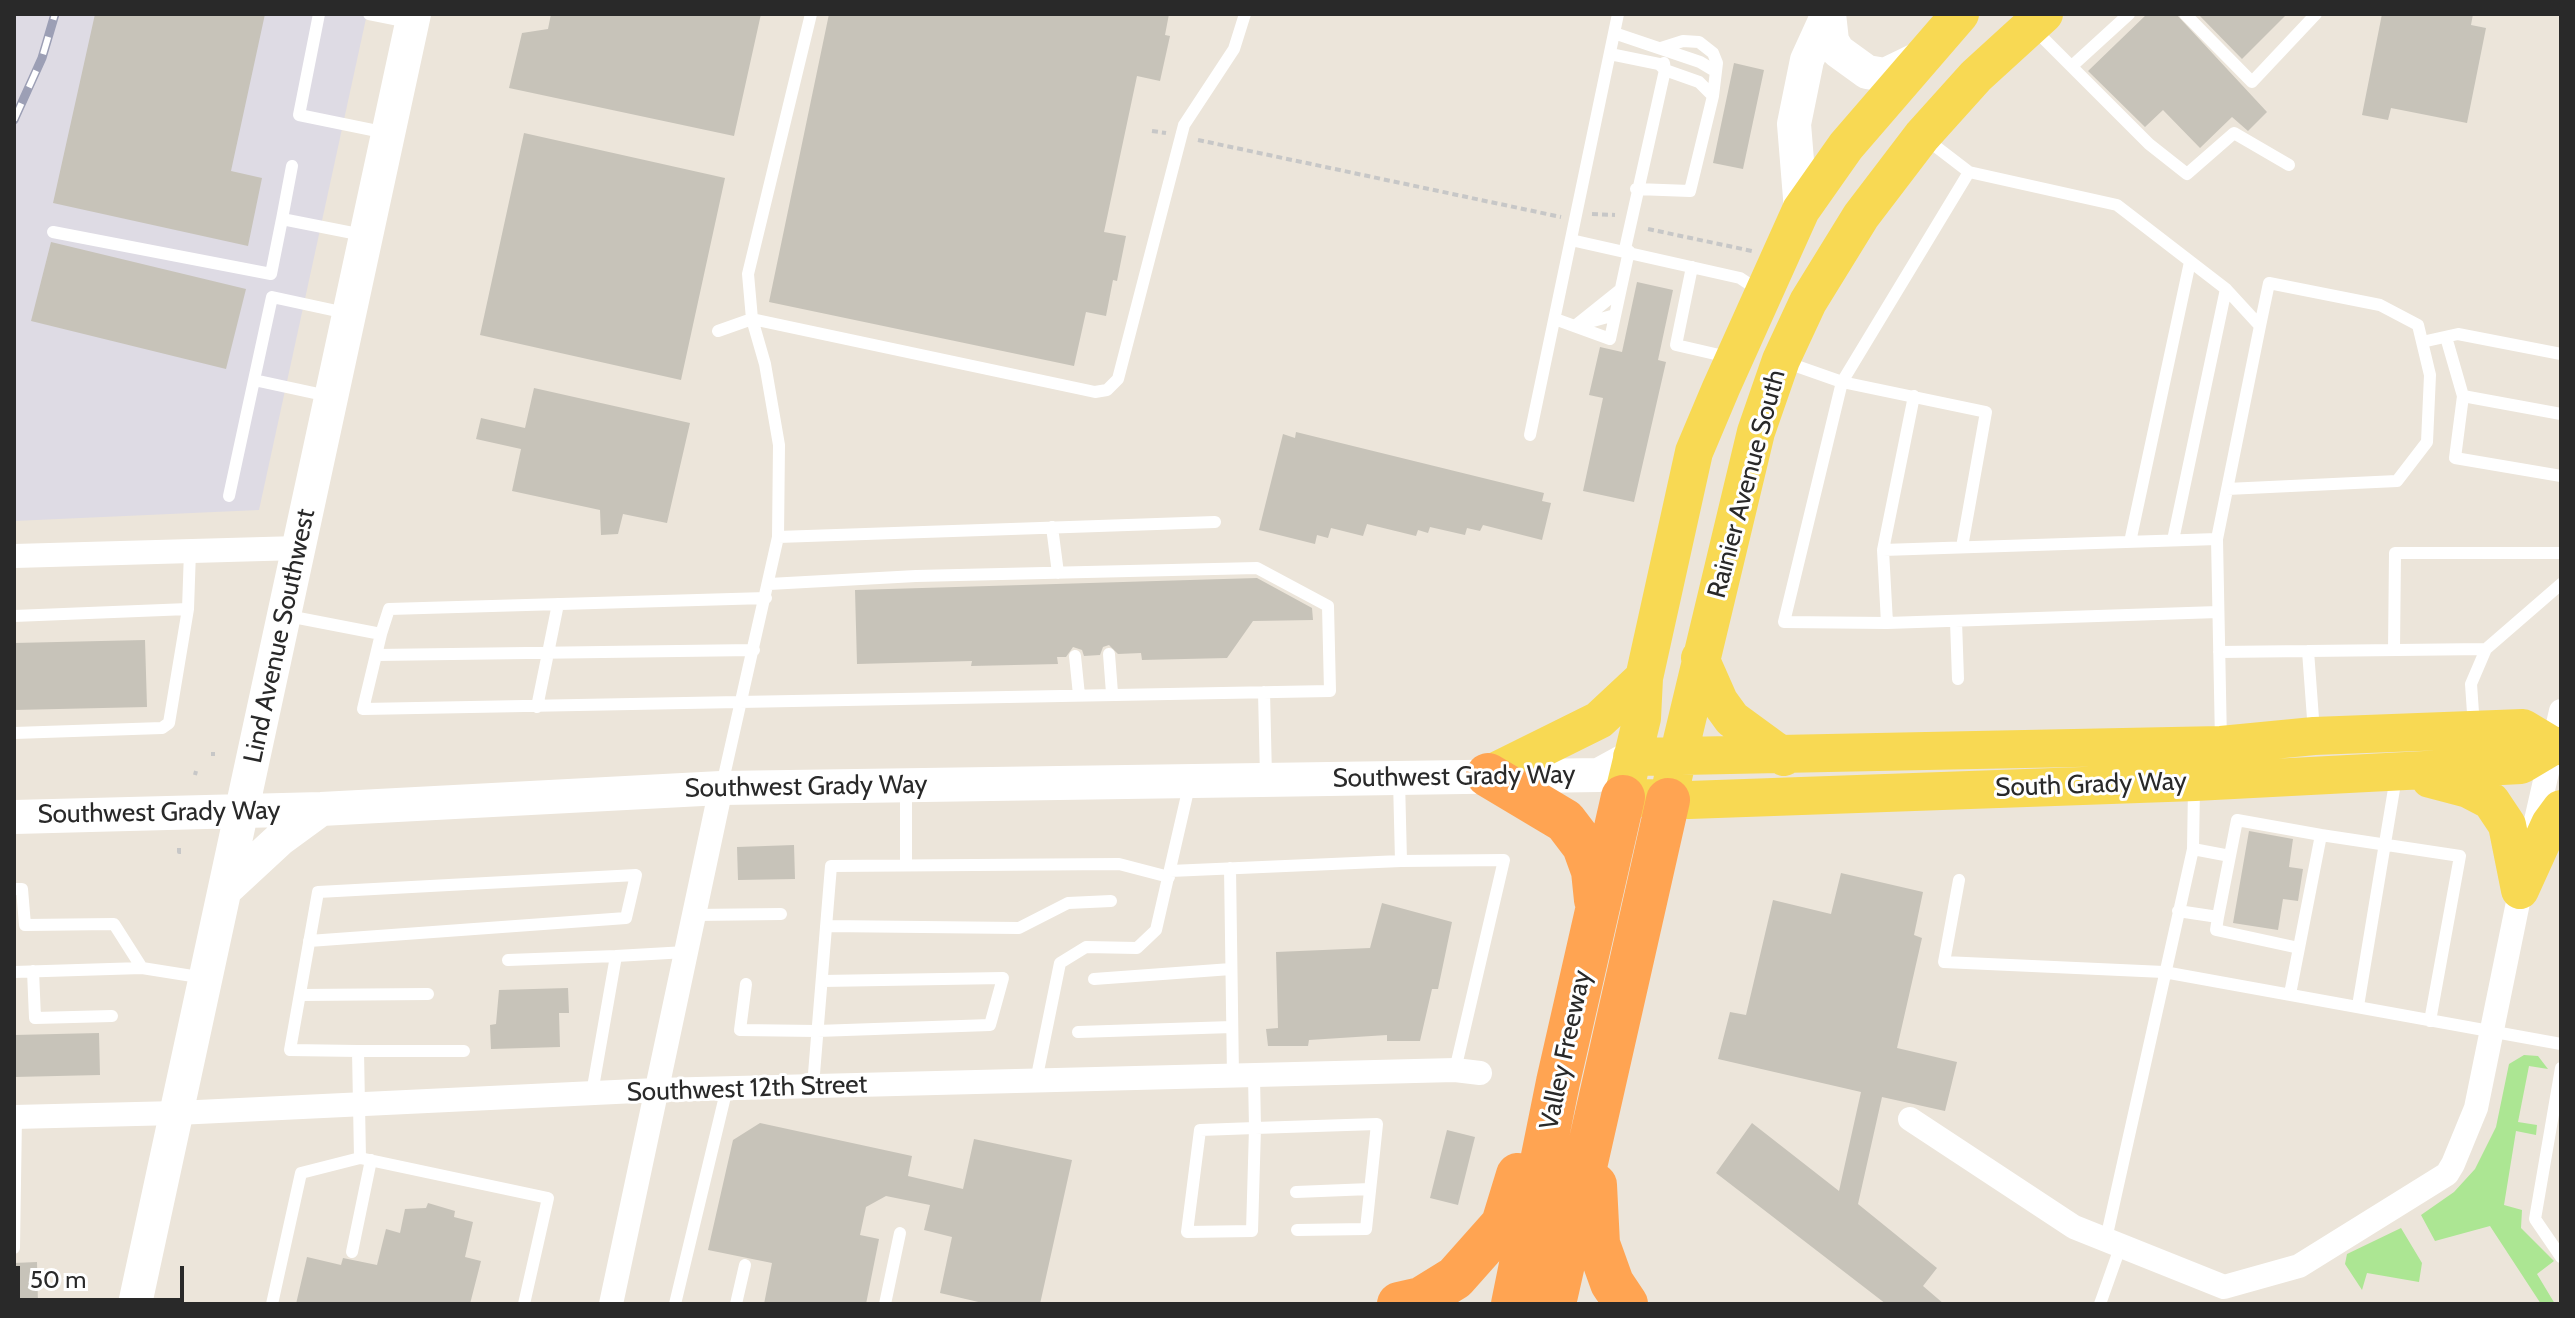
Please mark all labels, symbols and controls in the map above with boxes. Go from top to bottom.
street label: Rainier Avenue South [1701,366,1793,602]
street label: Lind Avenue Southwest [238,506,322,766]
street label: Southwest Grady Way [1332,759,1576,795]
street label: South Grady Way [1995,766,2187,804]
street label: Southwest Grady Way [684,769,928,805]
street label: Southwest Grady Way [37,795,281,831]
street label: Valley Freeway [1534,967,1598,1133]
street label: Southwest 12th Street [626,1069,868,1109]
scale bar [20,1250,188,1300]
text: 50 m [30,1265,86,1294]

